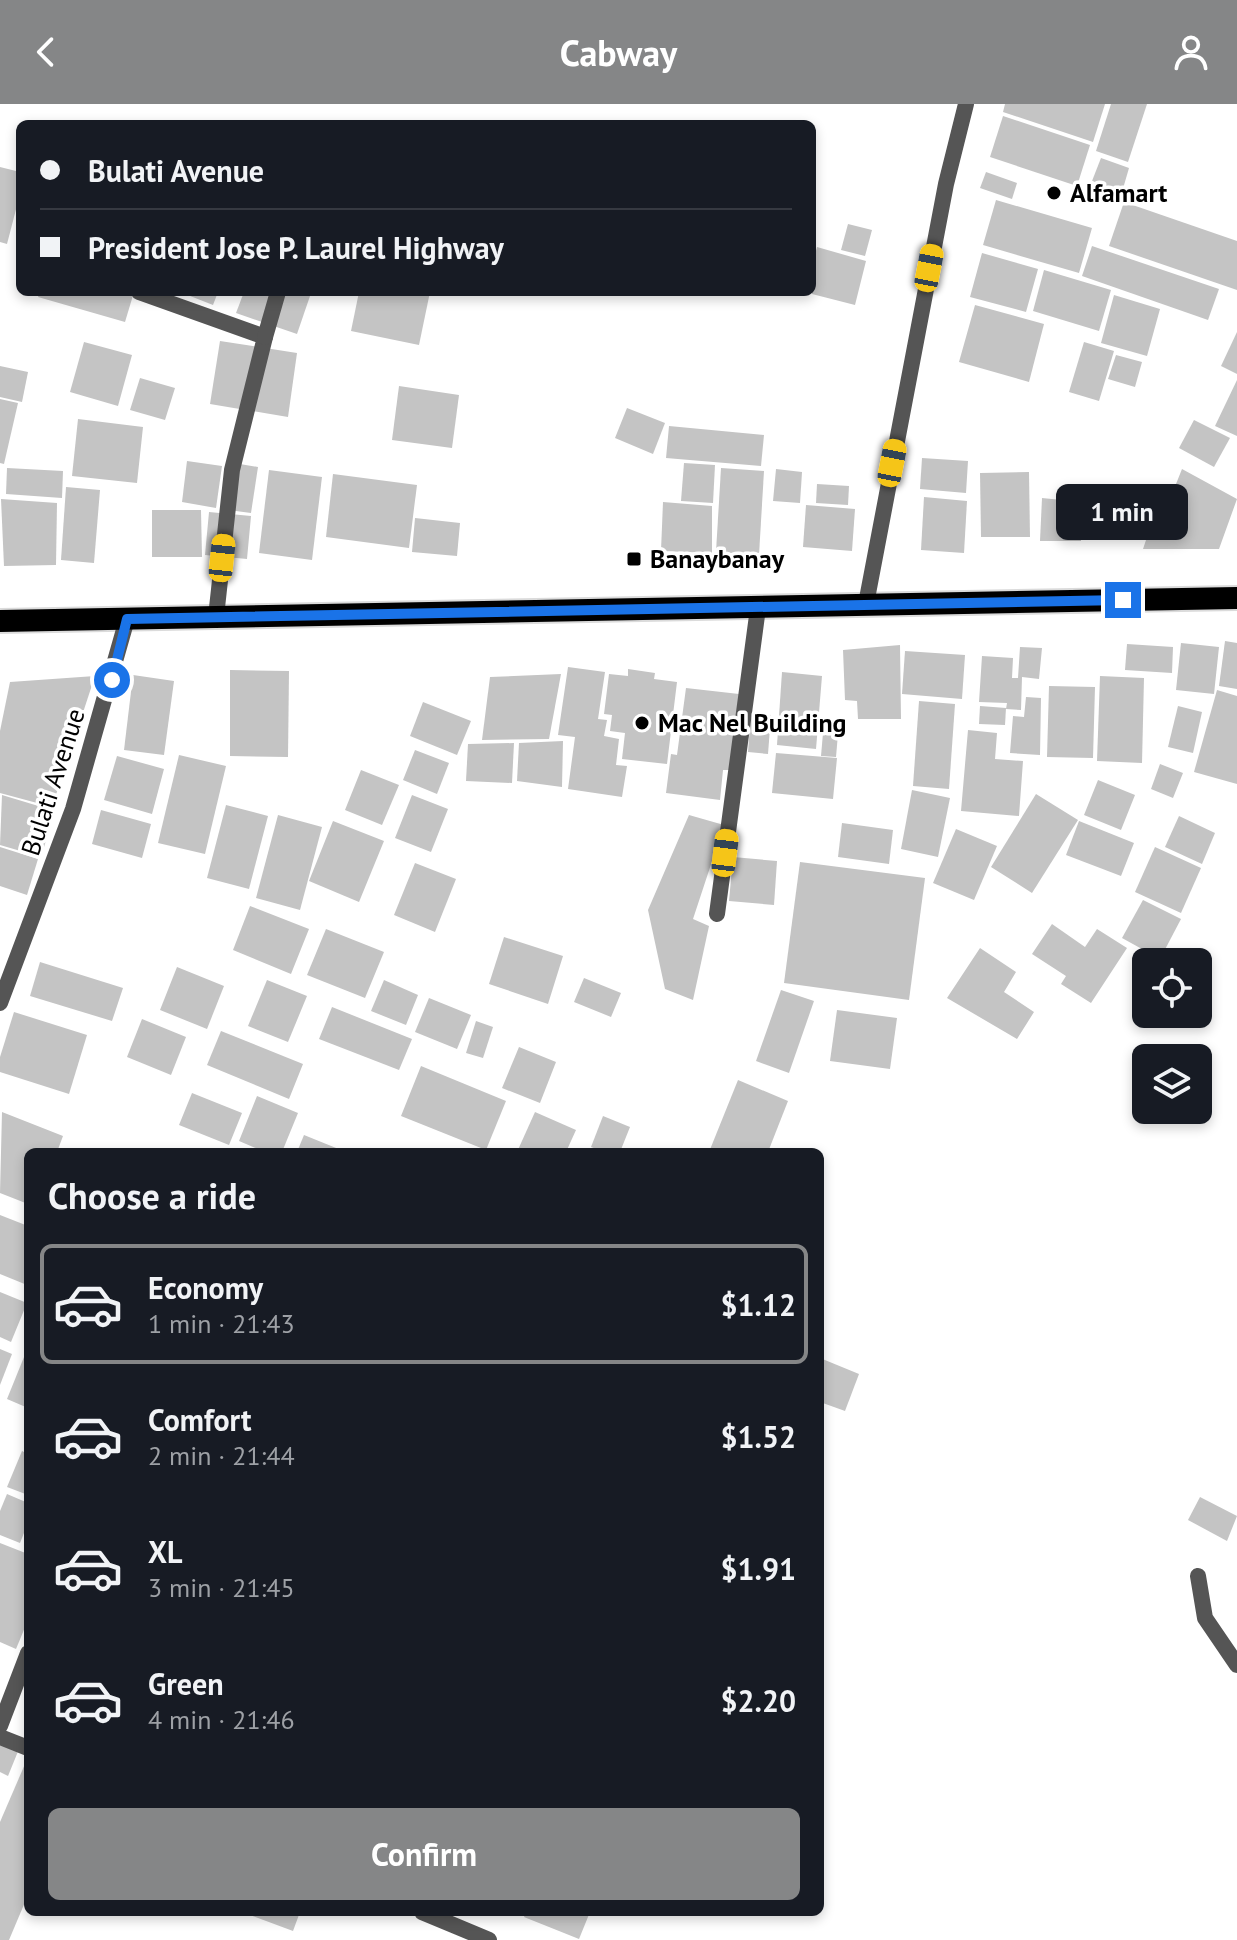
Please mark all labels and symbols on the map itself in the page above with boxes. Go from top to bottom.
place label: Alfamart [1070,176,1167,209]
marker: Alfamart [1045,184,1063,202]
car [913,242,945,294]
car [876,437,908,489]
callout: 1 min [1057,484,1189,540]
car [208,533,236,583]
place label: Banaybanay [650,542,785,575]
marker: Banaybanay [625,550,643,568]
route end [1105,582,1141,618]
route start [94,662,130,698]
street label: Bulati Avenue [13,704,92,860]
place label: Mac Nel Building [658,706,847,739]
marker: Mac Nel Building [633,714,651,732]
car [710,828,740,878]

